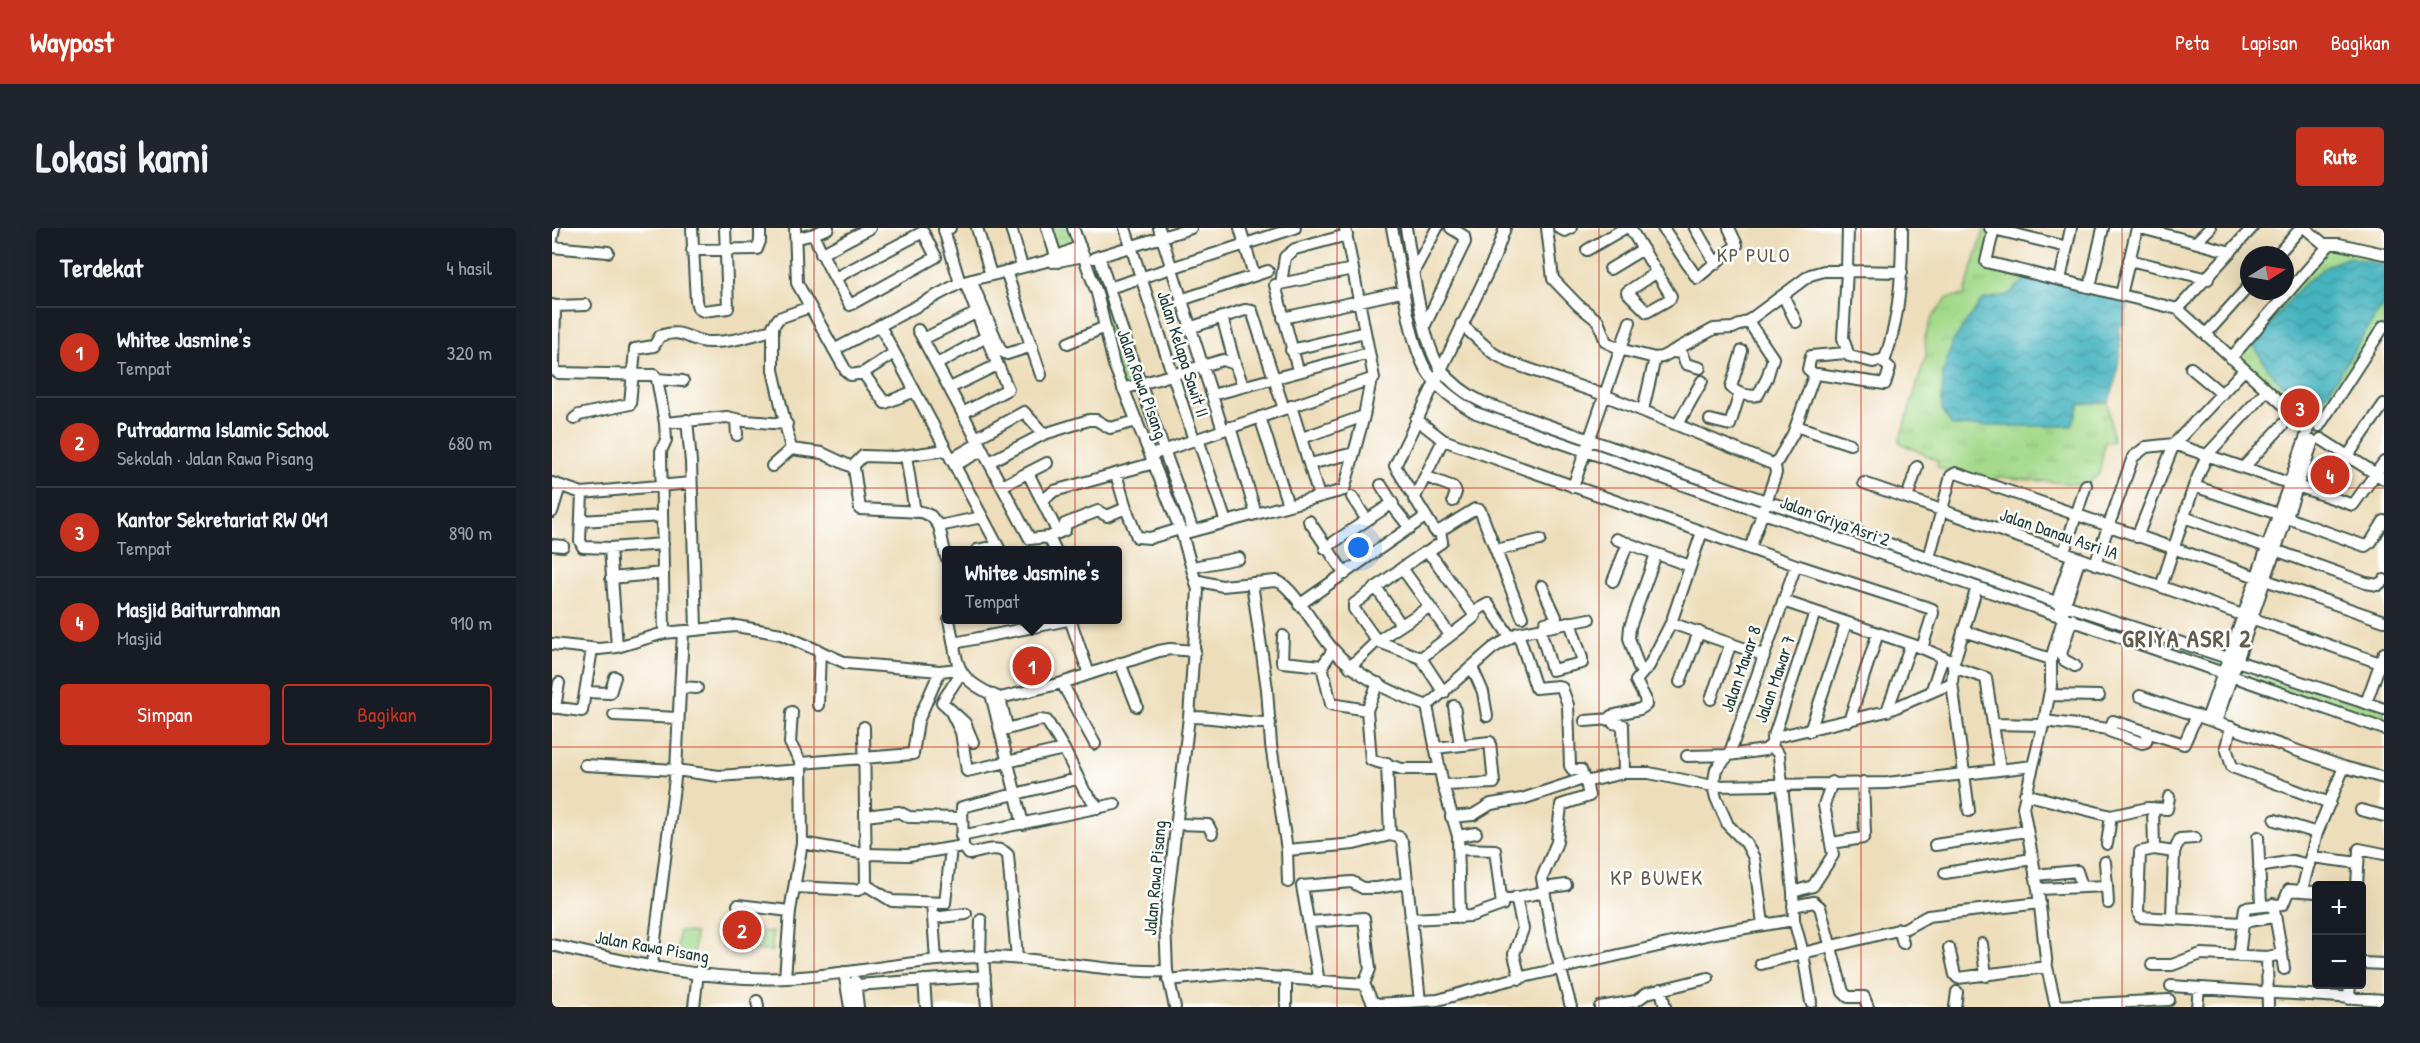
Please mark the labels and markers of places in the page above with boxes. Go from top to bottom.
pin: 3 [2280,386,2320,430]
pin: 4 [2310,452,2350,498]
pin: 1 [1012,644,1052,688]
pin: 2 [722,908,762,952]

